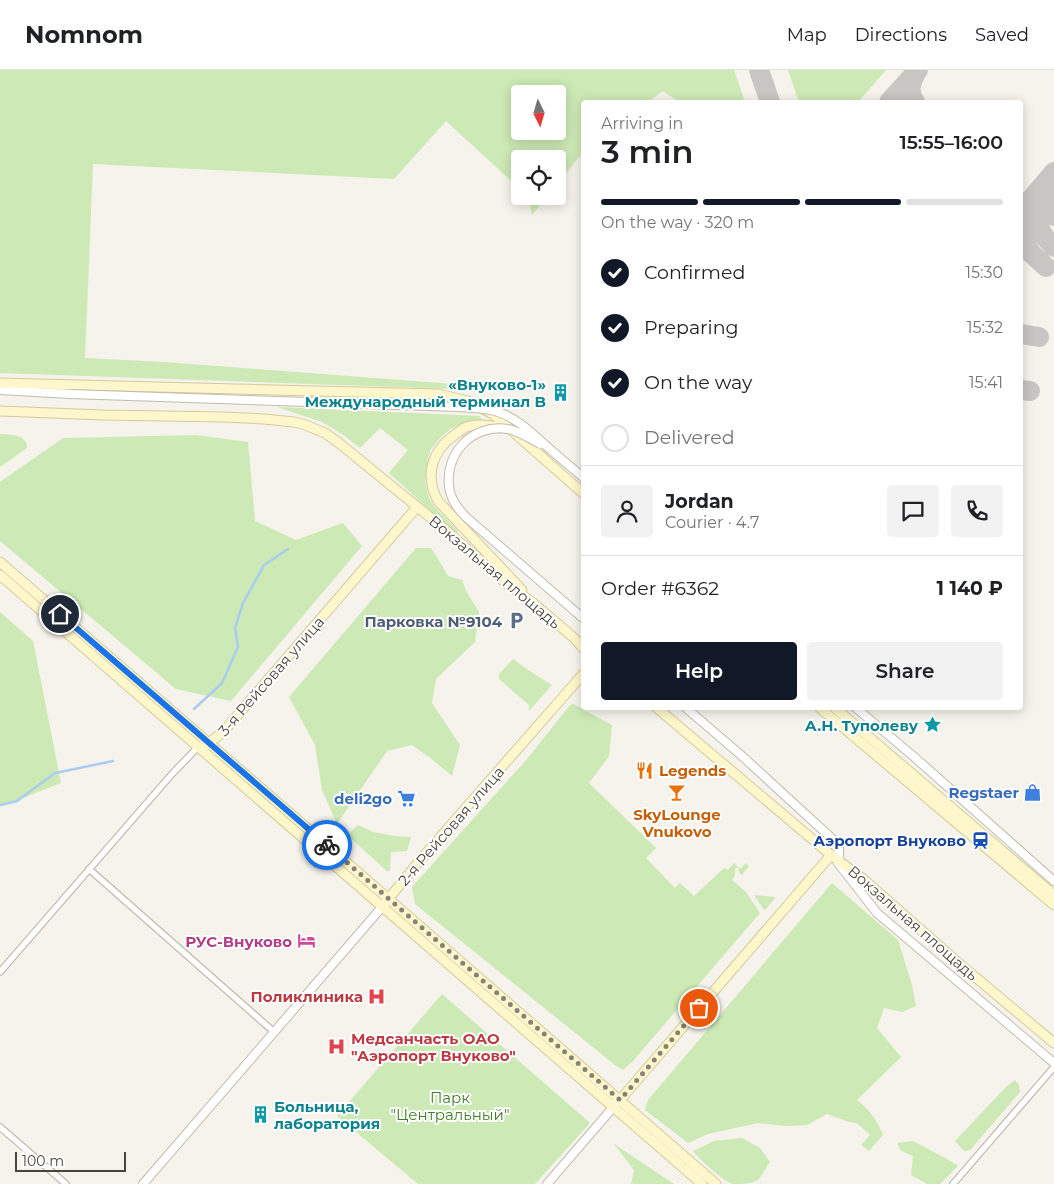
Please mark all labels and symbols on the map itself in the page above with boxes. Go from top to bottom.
north arrow [511,85,566,140]
place label: «Внуково-1» Международный терминал B [305,375,546,411]
building icon: «Внуково-1» Международный терминал B [550,383,570,403]
street label: Вокзальная площадь [425,511,565,633]
pin [39,593,81,635]
parking icon: Парковка №9104 [506,611,526,631]
street label: 3-я Рейсовая улица [214,612,328,740]
place label: Парковка №9104 [364,612,503,631]
place icon: А.Н. Туполеву [922,715,942,735]
place label: А.Н. Туполеву [805,716,919,735]
restaurant icon: Legends [635,760,655,780]
place label: Legends [659,761,726,780]
street label: 2-я Рейсовая улица [394,762,508,890]
shop icon: Regstaer [1023,782,1043,802]
bar icon: SkyLounge Vnukovo [667,783,687,803]
place label: Regstaer [949,783,1020,802]
supermarket icon: deli2go [396,788,416,808]
place label: deli2go [334,789,392,808]
place label: SkyLounge Vnukovo [633,805,721,841]
courier [302,820,352,870]
station icon: Аэропорт Внуково [970,830,990,850]
place label: Аэропорт Внуково [813,831,966,850]
street label: Вокзальная площадь [844,861,982,985]
hotel icon: РУС-Внуково [296,931,316,951]
place label: РУС-Внуково [185,932,292,951]
hospital icon: Поликлиника [367,986,387,1006]
place label: Поликлиника [251,987,363,1006]
pin [678,987,720,1029]
place label: Медсанчасть ОАО "Аэропорт Внуково" [351,1029,516,1065]
hospital icon: Медсанчасть ОАО "Аэропорт Внуково" [327,1037,347,1057]
park label: Парк "Центральный" [391,1088,510,1124]
place label: Больница, лаборатория [274,1097,380,1133]
building icon: Больница, лаборатория [250,1105,270,1125]
scale bar [15,1149,126,1172]

